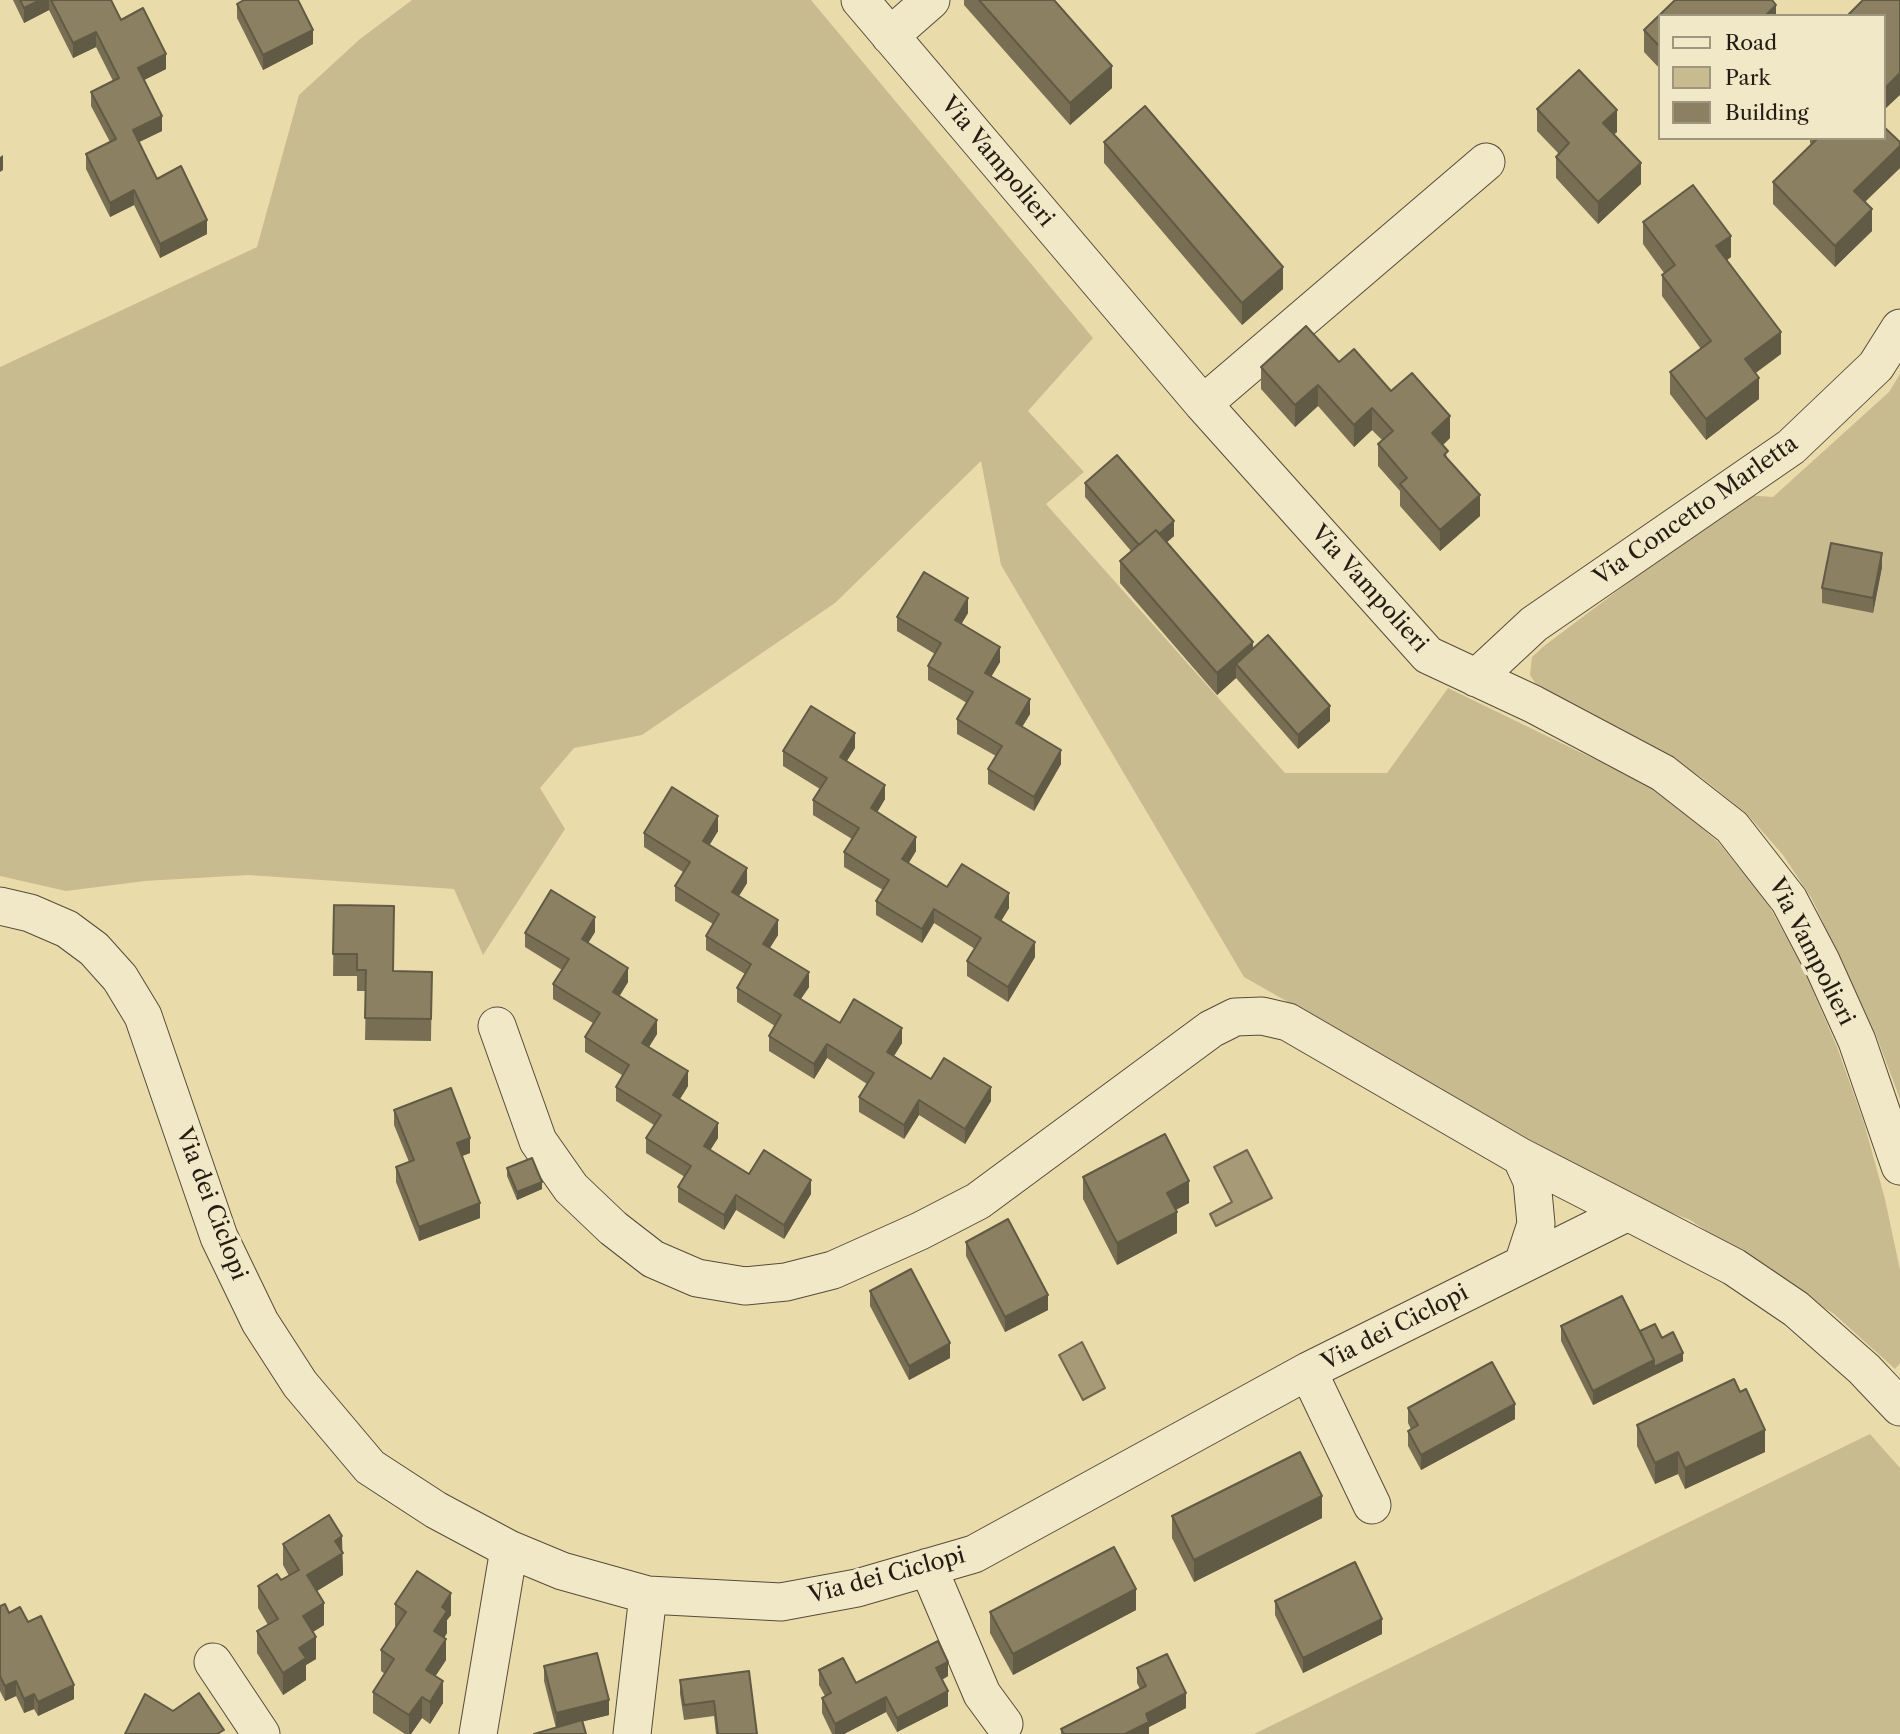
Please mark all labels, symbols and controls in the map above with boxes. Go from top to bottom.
legend [1658,14,1886,140]
text: Road [1725,30,1777,55]
text: Park [1725,65,1771,90]
street label: Via Vampolieri [935,91,1059,233]
text: Building [1725,100,1809,125]
street label: Via Concetto Marletta [1589,430,1803,592]
street label: Via Vampolieri [1305,520,1433,658]
street label: Via Vampolieri [1762,874,1860,1030]
street label: Via dei Ciclopi [169,1124,253,1284]
street label: Via dei Ciclopi [1317,1279,1473,1377]
street label: Via dei Ciclopi [806,1542,968,1610]

